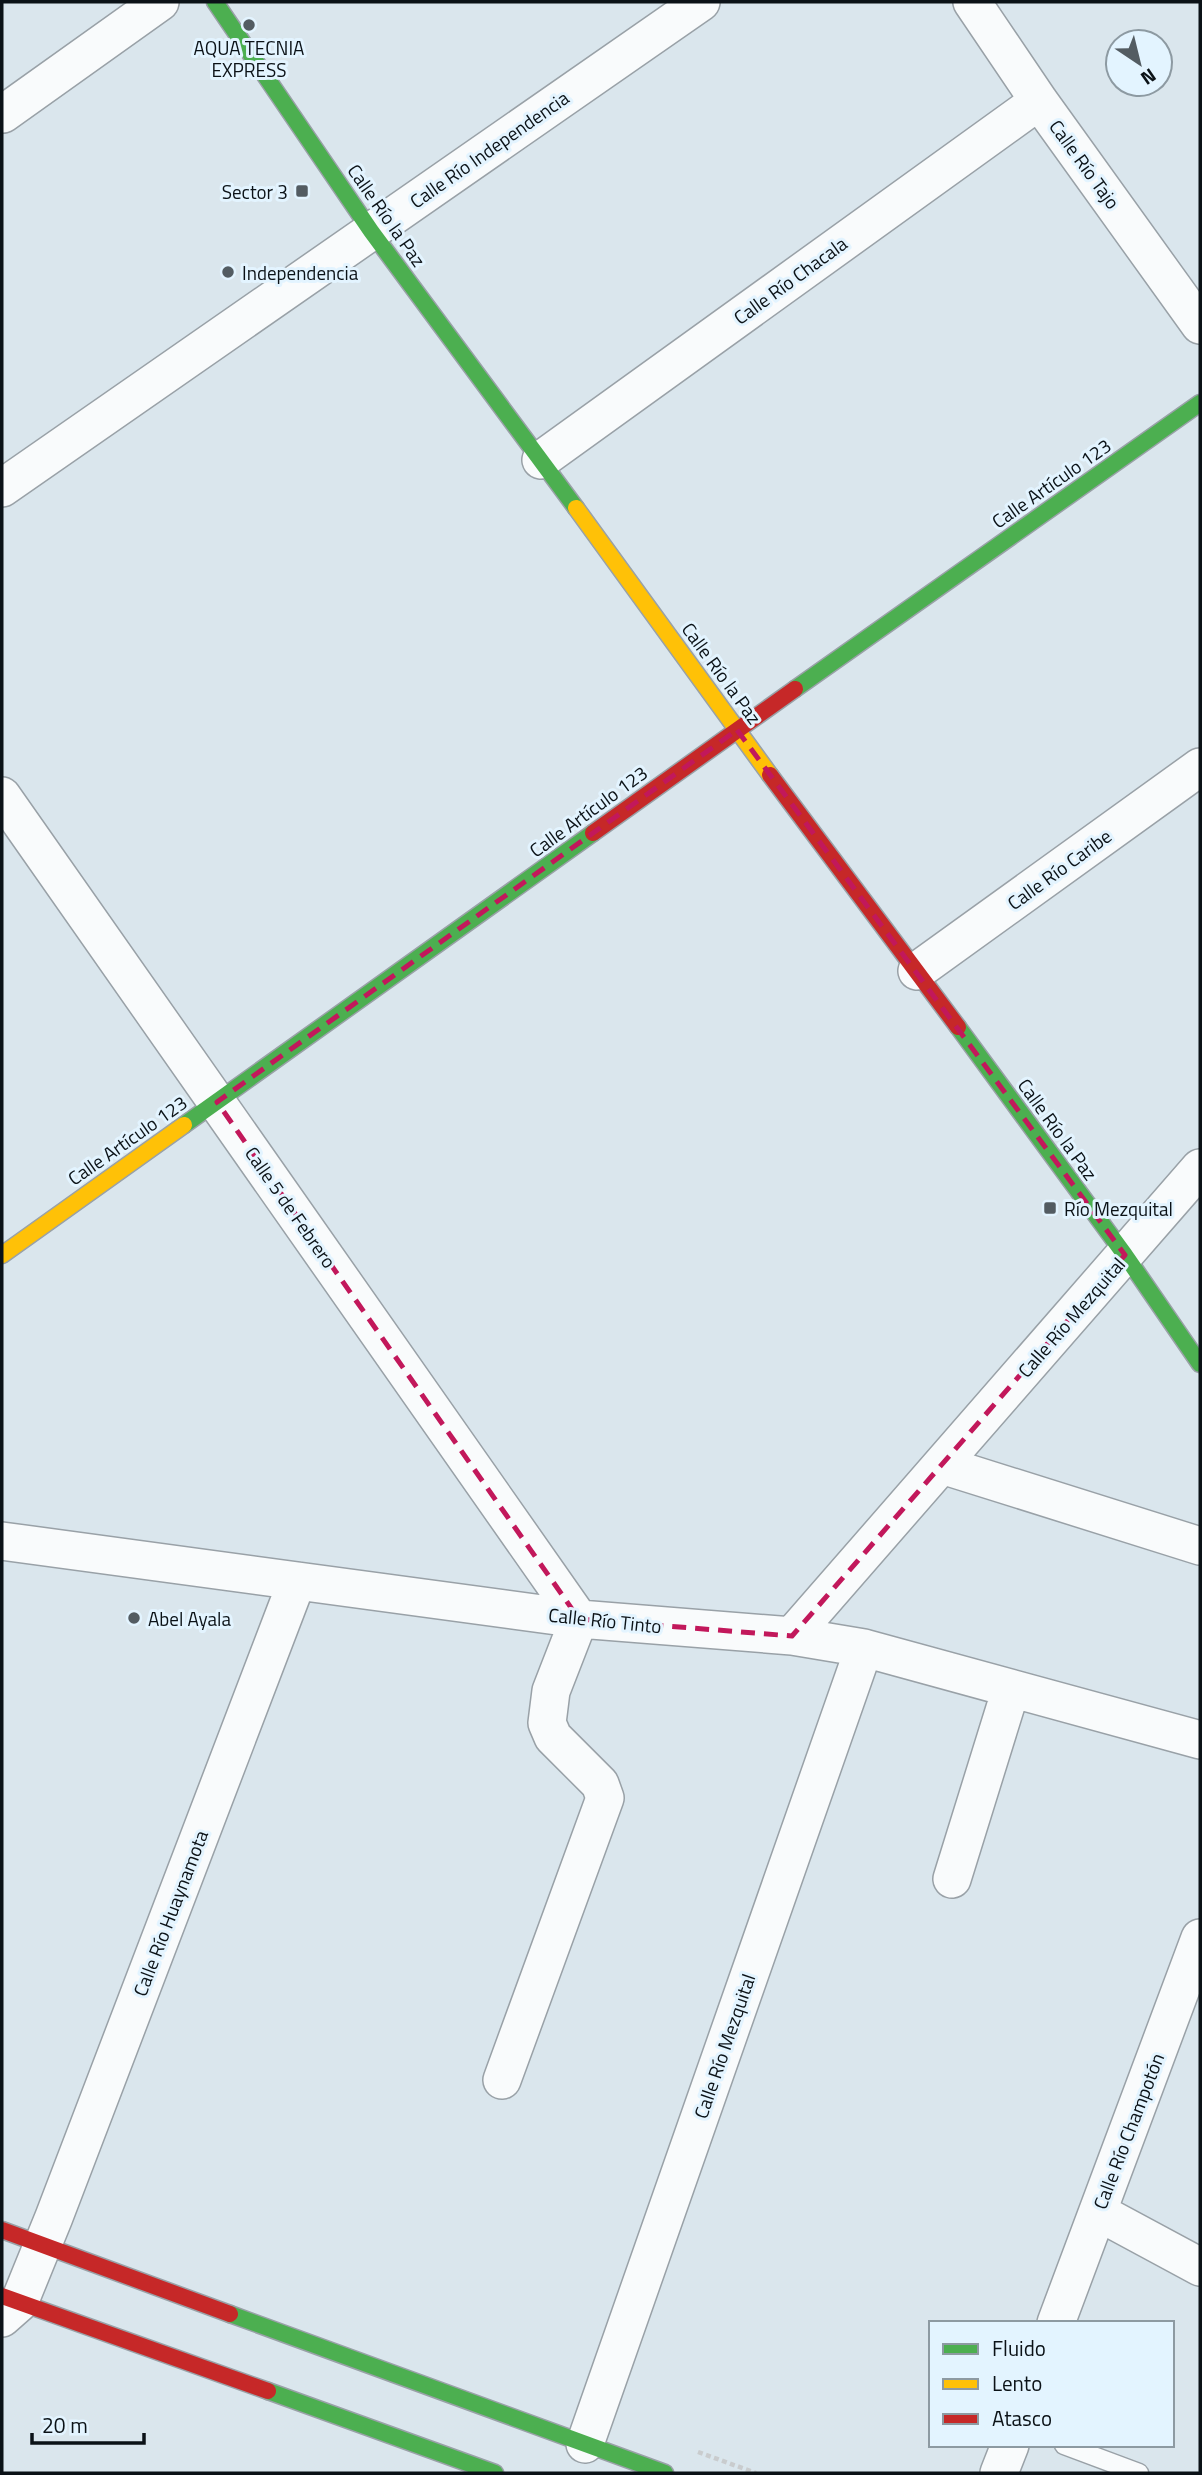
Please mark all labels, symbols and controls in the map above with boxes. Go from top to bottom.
marker: AQUA TECNIA EXPRESS [241,17,257,33]
north arrow [1104,28,1174,98]
place label: AQUA TECNIA EXPRESS [194,33,304,84]
text: N [1135,62,1163,93]
street label: Calle Río Independencia [403,83,575,215]
street label: Calle Río Tajo [1043,113,1127,215]
street label: Calle Río la Paz [341,158,433,272]
place label: Sector 3 [222,177,288,206]
marker: Sector 3 [294,183,310,199]
street label: Calle Río Chacala [727,229,853,331]
place label: Independencia [242,258,359,287]
marker: Independencia [220,264,236,280]
street label: Calle Artículo 123 [985,431,1117,535]
street label: Calle Río la Paz [675,616,769,730]
street label: Calle Artículo 123 [523,758,653,864]
street label: Calle Río Caribe [1001,821,1117,917]
street label: Calle Río la Paz [1011,1072,1105,1186]
street label: Calle Artículo 123 [61,1088,193,1192]
street label: Calle 5 de Febrero [238,1140,344,1274]
place label: Río Mezquital [1064,1194,1173,1223]
marker: Río Mezquital [1042,1200,1058,1216]
street label: Calle Río Mezquital [1010,1250,1132,1384]
street label: Calle Río Tinto [547,1600,663,1640]
place label: Abel Ayala [148,1604,231,1633]
marker: Abel Ayala [126,1610,142,1626]
street label: Calle Río Huaynamota [125,1825,215,2000]
street label: Calle Río Mezquital [686,1970,762,2122]
street label: Calle Río Champotón [1085,2049,1171,2213]
legend [929,2321,1174,2447]
text: Fluido [992,2332,1046,2364]
text: Lento [992,2367,1042,2399]
scale bar [32,2402,144,2446]
text: Atasco [992,2402,1052,2434]
text: 20 m [42,2409,88,2441]

